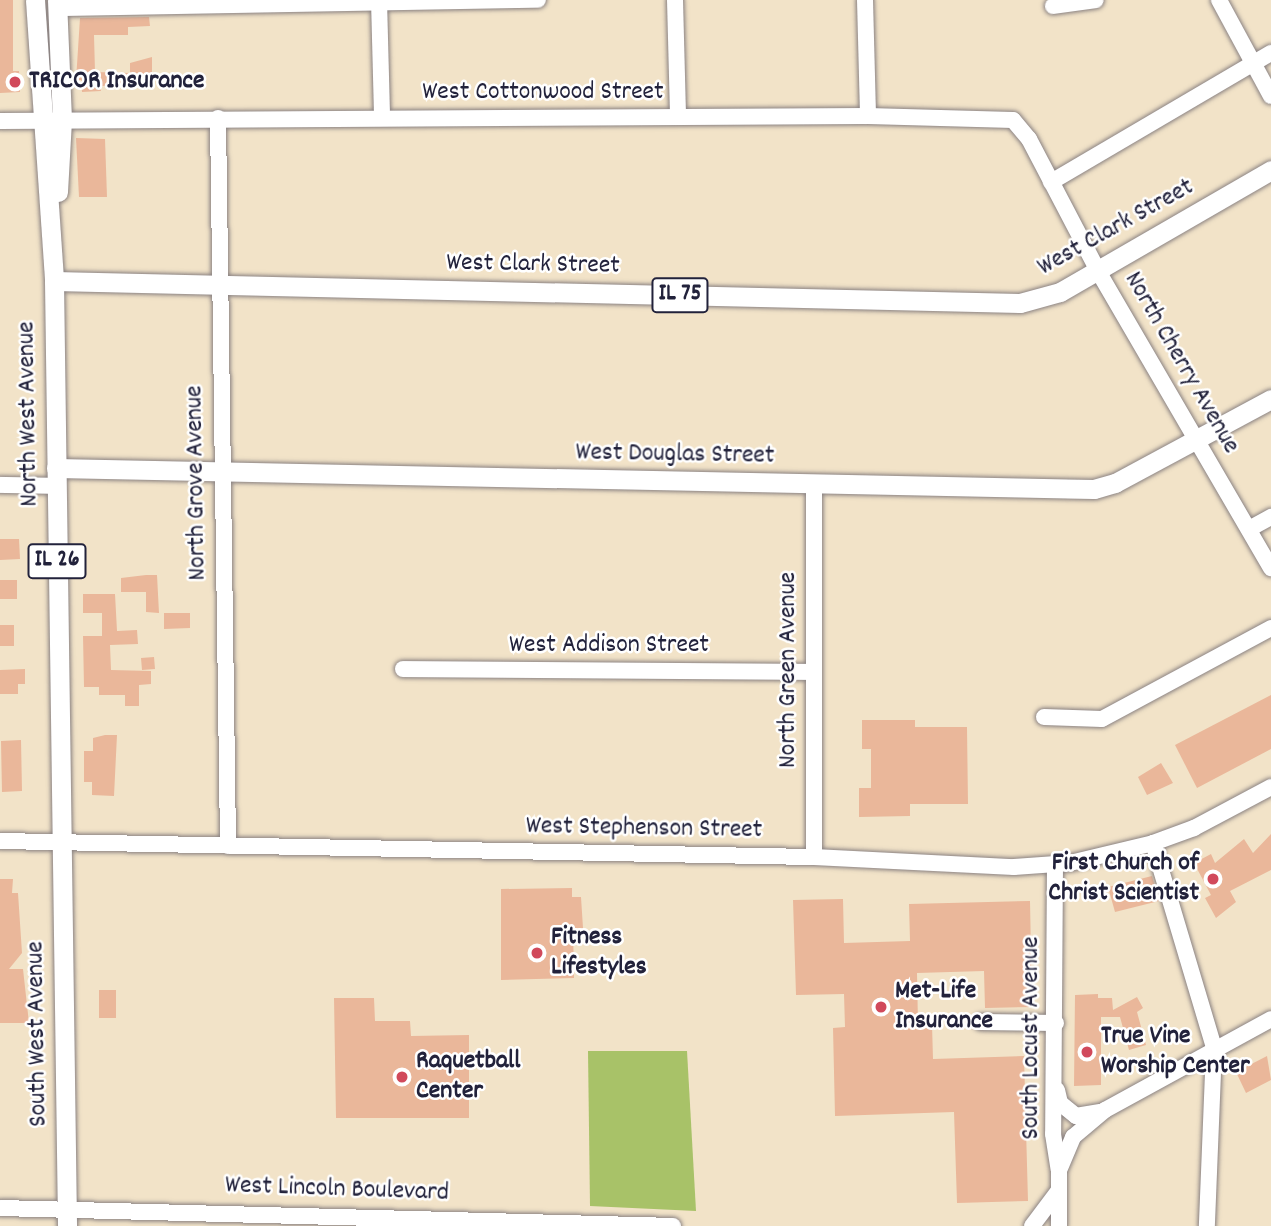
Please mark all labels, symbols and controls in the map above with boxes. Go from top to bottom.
place label: TRICOR Insurance [29,66,204,98]
marker: TRICOR Insurance [7,74,23,90]
street label: West Cottonwood Street [422,77,664,109]
street label: West Clark Street [1033,172,1199,284]
street label: West Clark Street [446,248,620,282]
street label: North Cherry Avenue [1116,267,1246,459]
road number: IL 75 [650,274,710,316]
street label: North West Avenue [12,321,46,507]
street label: North Grove Avenue [180,385,214,581]
street label: West Douglas Street [575,438,775,472]
road number: IL 26 [27,540,87,582]
street label: North Green Avenue [773,572,805,768]
street label: West Addison Street [509,630,709,662]
street label: West Stephenson Street [526,811,762,847]
place label: First Church of Christ Scientist [1048,848,1199,910]
marker: First Church of Christ Scientist [1205,871,1221,887]
place label: Fitness Lifestyles [551,922,647,984]
street label: South Locust Avenue [1016,936,1048,1140]
street label: South West Avenue [21,941,55,1127]
marker: Fitness Lifestyles [529,945,545,961]
place label: Met-Life Insurance [895,976,993,1038]
marker: Met-Life Insurance [873,999,889,1015]
place label: True Vine Worship Center [1101,1021,1250,1082]
marker: True Vine Worship Center [1079,1044,1095,1060]
place label: Raquetball Center [416,1046,520,1108]
marker: Raquetball Center [394,1069,410,1085]
street label: West Lincoln Boulevard [225,1171,449,1209]

